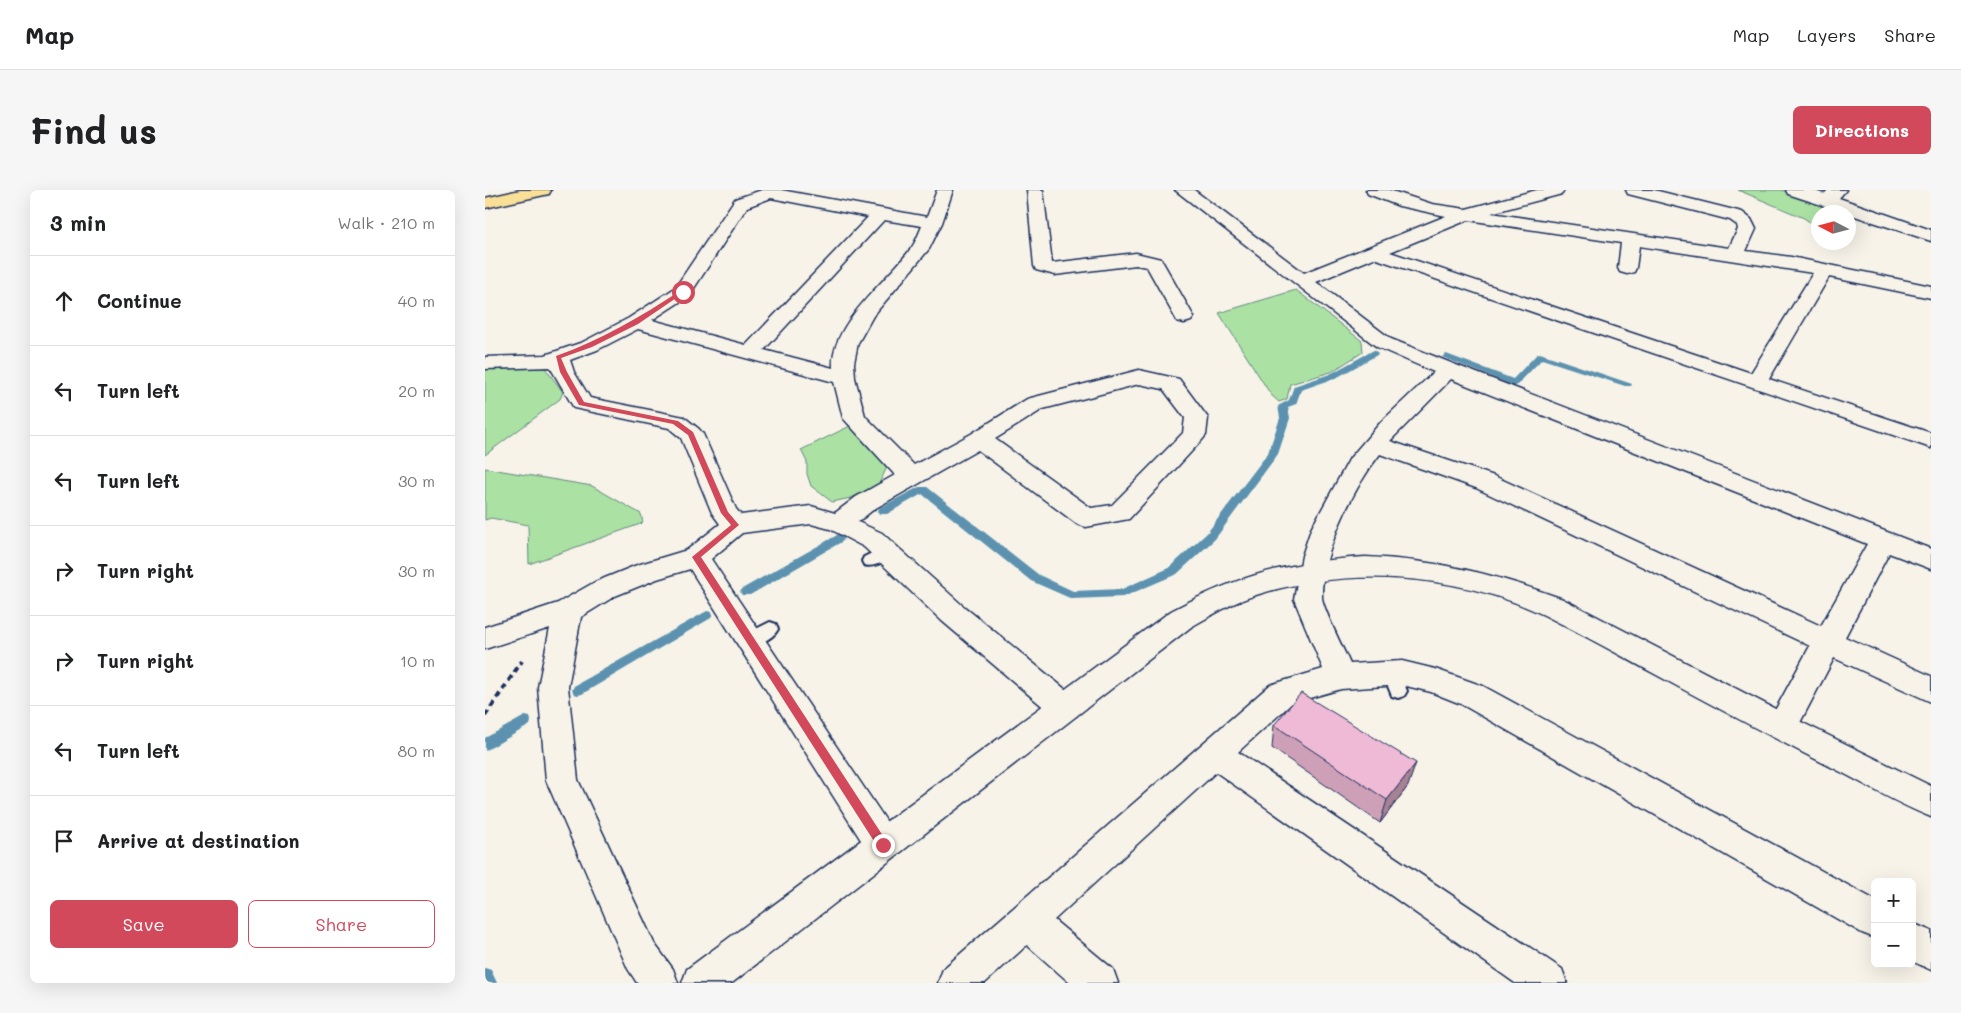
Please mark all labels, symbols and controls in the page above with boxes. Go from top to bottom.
text: Map [25,19,74,50]
text: Map [1733,23,1769,47]
text: Layers [1797,23,1856,47]
text: Share [1884,23,1936,47]
button: Directions [1793,106,1931,154]
text: Find us [30,107,157,153]
north arrow [1811,205,1856,250]
text: 3 min [50,209,106,236]
text: Walk · 210 m [337,212,435,233]
route start [672,281,695,304]
icon: ahead [50,287,78,315]
text: Continue [97,288,182,313]
text: 40 m [398,290,435,311]
icon: left [50,377,78,405]
text: Turn left [97,378,180,403]
text: 20 m [398,380,435,401]
icon: left [50,467,78,495]
text: Turn left [97,468,180,493]
text: 30 m [398,470,435,491]
icon: right [50,557,78,585]
text: Turn right [97,558,194,583]
text: 30 m [398,560,435,581]
icon: right [50,647,78,675]
text: Turn right [97,648,194,673]
text: 10 m [400,650,435,671]
icon: left [50,737,78,765]
text: Turn left [97,738,180,763]
text: 80 m [398,740,435,761]
icon: arrive [50,827,78,855]
text: Arrive at destination [97,828,300,853]
route end [872,834,895,857]
map controls [1871,878,1916,968]
button: + [1871,878,1916,923]
button: Save [50,900,238,948]
button: Share [248,900,435,948]
button: − [1871,923,1916,968]

